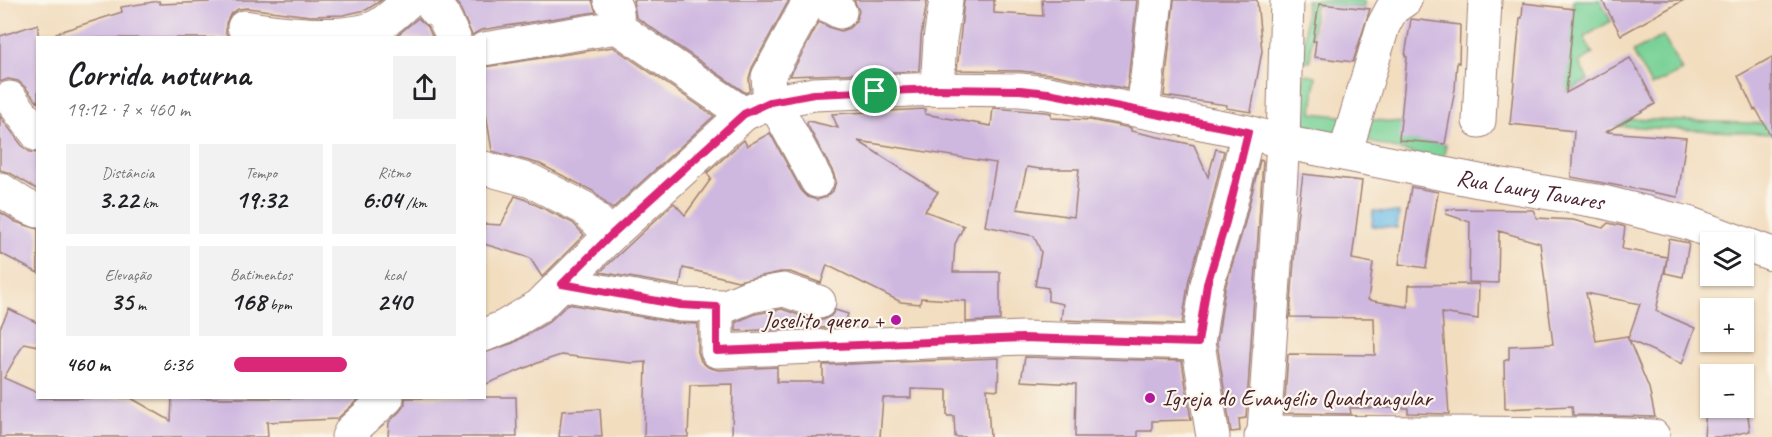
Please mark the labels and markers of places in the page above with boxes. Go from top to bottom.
pin [849,65,900,116]
place label: Joselito quero + [761,305,885,335]
marker: Joselito quero + [889,313,903,327]
place label: Igreja do Evangélio Quadrangular [1162,383,1434,413]
marker: Igreja do Evangélio Quadrangular [1143,391,1157,405]

